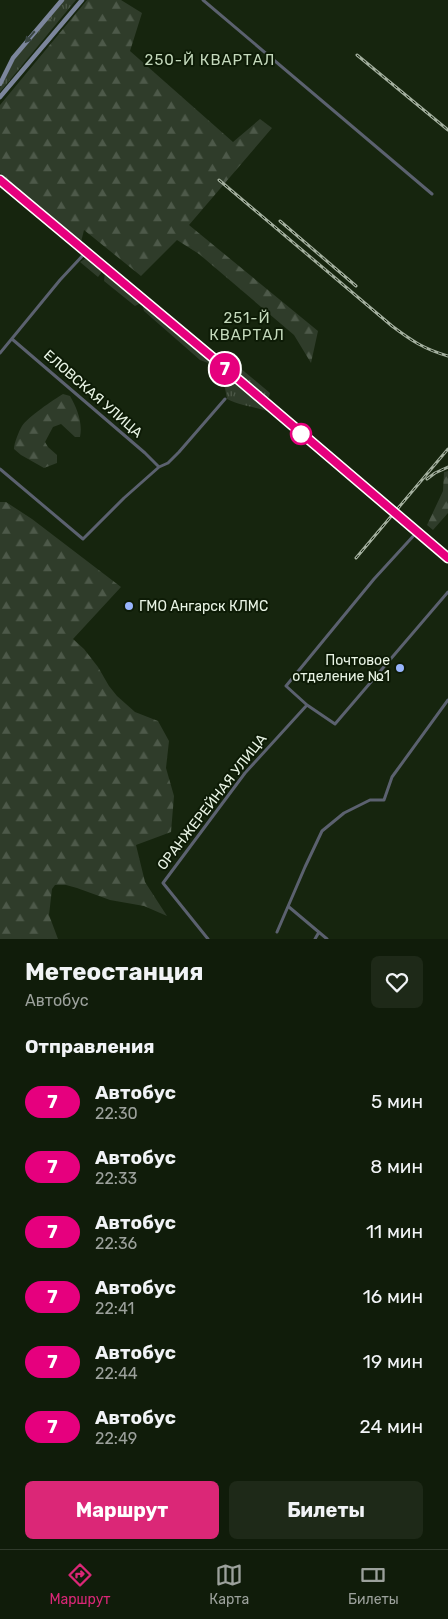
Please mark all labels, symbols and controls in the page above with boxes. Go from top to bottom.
one-way arrow [25,31,36,44]
district label: 250-Й КВАРТАЛ [145,51,275,69]
district label: 251-Й КВАРТАЛ [209,309,285,344]
street label: ЕЛОВСКАЯ УЛИЦА [40,346,146,442]
line badge: 7 [209,353,241,385]
text: 7 [220,358,230,380]
unlabelled marker [290,423,312,445]
place label: ГМО Ангарск КЛМС [139,598,268,615]
marker: ГМО Ангарск КЛМС [123,600,135,612]
place label: Почтовое отделение №1 [292,652,390,685]
marker: Почтовое отделение №1 [394,662,406,674]
street label: ОРАНЖЕРЕЙНАЯ УЛИЦА [153,730,271,873]
button: heart [371,956,423,1008]
text: Метеостанция [25,958,204,986]
text: Автобус [25,991,89,1010]
text: Отправления [25,1035,155,1058]
text: Автобус [95,1081,176,1104]
text: 5 мин [371,1090,423,1113]
text: 7 [47,1091,58,1113]
text: 22:30 [95,1104,138,1123]
text: Автобус [95,1146,176,1169]
text: 8 мин [370,1155,423,1178]
text: 7 [47,1156,58,1178]
text: 22:33 [95,1169,137,1188]
text: Автобус [95,1211,176,1234]
text: 11 мин [366,1220,423,1243]
text: 7 [47,1221,58,1243]
text: 22:36 [95,1234,137,1253]
text: Автобус [95,1276,176,1299]
text: 16 мин [363,1285,423,1308]
text: 7 [47,1286,58,1308]
text: 22:41 [95,1299,134,1318]
text: Автобус [95,1341,176,1364]
text: 19 мин [363,1350,423,1373]
text: 7 [47,1351,58,1373]
text: 22:44 [95,1364,138,1383]
text: Автобус [95,1406,176,1429]
text: 24 мин [359,1415,423,1438]
text: 7 [47,1416,58,1438]
text: 22:49 [95,1429,137,1448]
button: Маршрут [25,1481,219,1539]
button: Билеты [229,1481,423,1539]
tab: Маршрут [49,1561,111,1608]
tab: Карта [209,1561,249,1608]
tab: Билеты [348,1561,399,1608]

